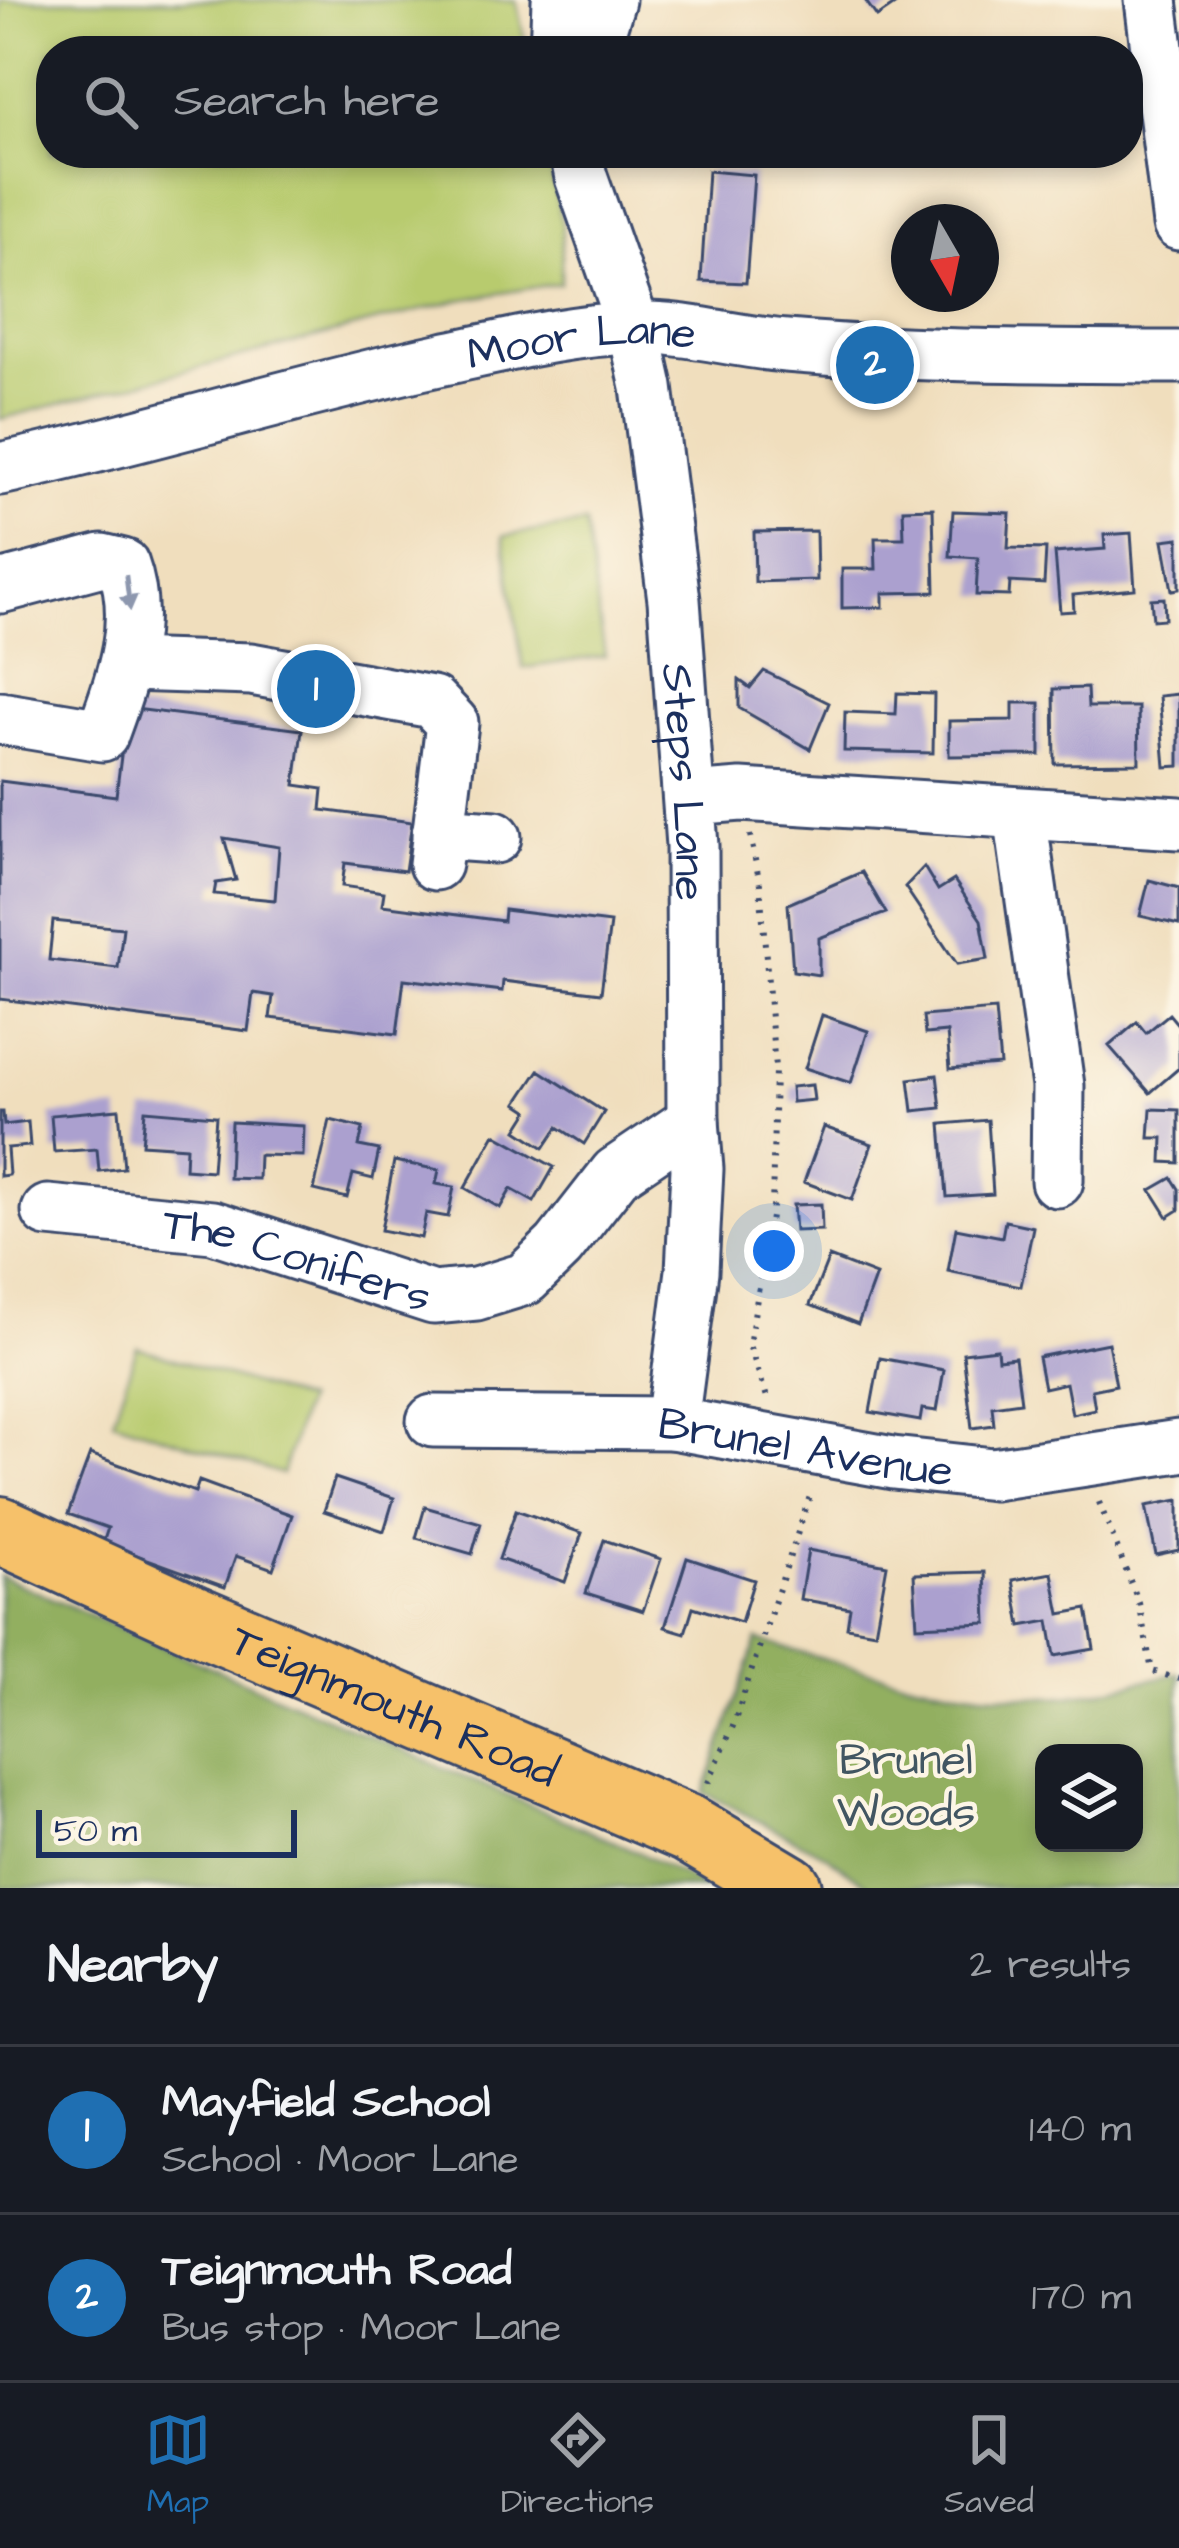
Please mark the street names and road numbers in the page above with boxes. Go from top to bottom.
street label: Moor Lane [461,300,700,387]
street label: Steps Lane [645,661,721,901]
street label: The Conifers [160,1194,439,1329]
street label: Brunel Avenue [653,1393,956,1503]
street label: Teignmouth Road [221,1610,567,1804]

